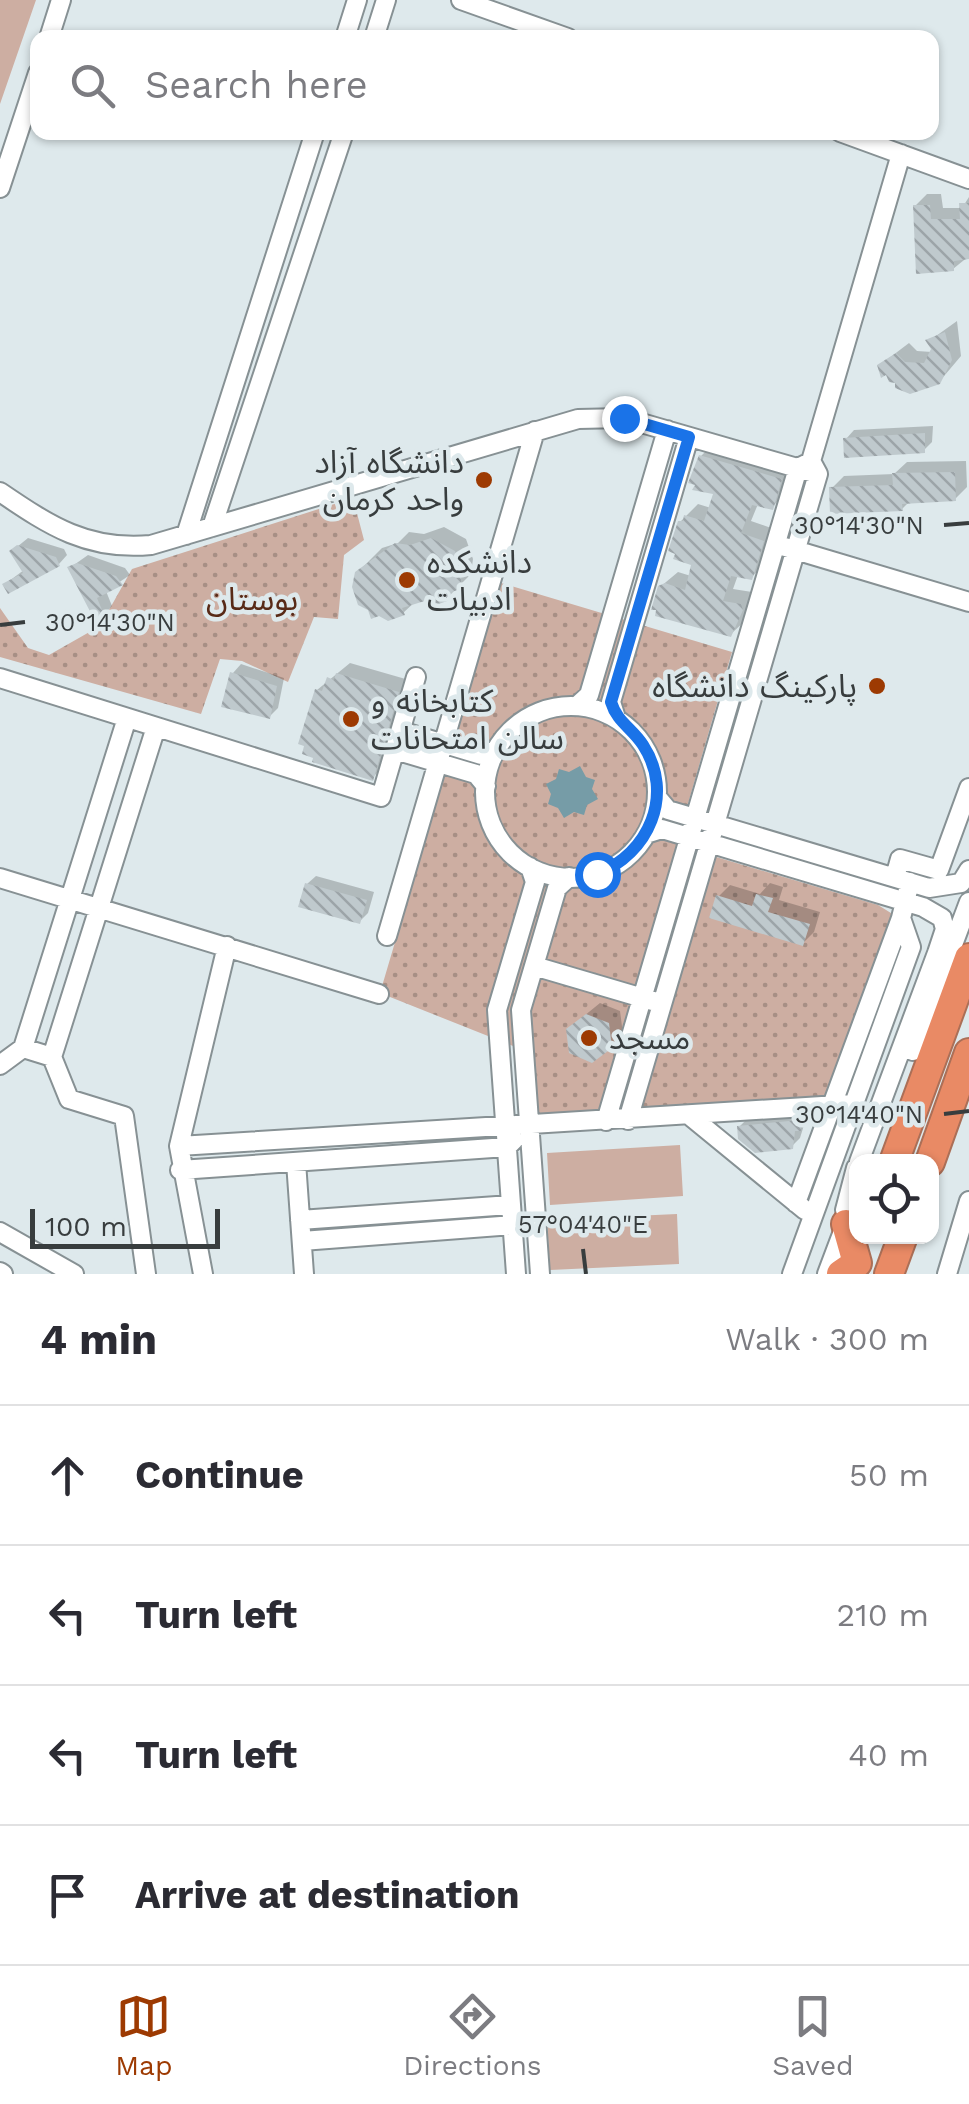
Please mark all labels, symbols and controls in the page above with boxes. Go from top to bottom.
search box [30,30,939,140]
icon: search [65,58,120,113]
text: Search here [145,63,368,107]
route end [602,396,648,442]
place label: دانشگاه آزاد واحد کرمان [315,443,464,518]
marker: دانشگاه آزاد واحد کرمان [473,469,495,491]
text: 30°14'30"N [794,511,924,540]
place label: دانشکده ادبیات [427,543,532,618]
marker: دانشکده ادبیات [396,569,418,591]
park label: بوستان [206,580,298,618]
text: 30°14'30"N [45,608,175,637]
place label: پارکینگ دانشگاه [652,667,857,706]
marker: پارکینگ دانشگاه [866,675,888,697]
place label: کتابخانه و سالن امتحانات [371,682,564,757]
marker: کتابخانه و سالن امتحانات [340,708,362,730]
route start [575,852,621,898]
place label: مسجد [609,1019,690,1057]
marker: مسجد [578,1027,600,1049]
text: 30°14'40"N [795,1100,923,1129]
map controls [849,1154,939,1244]
button: locate [849,1154,939,1244]
scale bar [30,1204,220,1248]
text: 100 m [45,1210,127,1243]
text: 57°04'40"E [518,1210,648,1239]
text: 4 min [40,1315,157,1364]
text: Walk · 300 m [725,1320,929,1358]
icon: ahead [40,1448,95,1503]
text: Continue [135,1453,304,1497]
text: 50 m [849,1456,929,1494]
icon: left [40,1588,95,1643]
text: Turn left [135,1593,297,1637]
text: 210 m [837,1596,929,1634]
icon: left [40,1728,95,1783]
text: Turn left [135,1733,297,1777]
text: 40 m [848,1736,929,1774]
icon: arrive [40,1868,95,1923]
text: Arrive at destination [135,1873,520,1917]
tab: Map [115,1989,173,2082]
tab: Directions [403,1989,542,2082]
tab: Saved [772,1989,854,2082]

